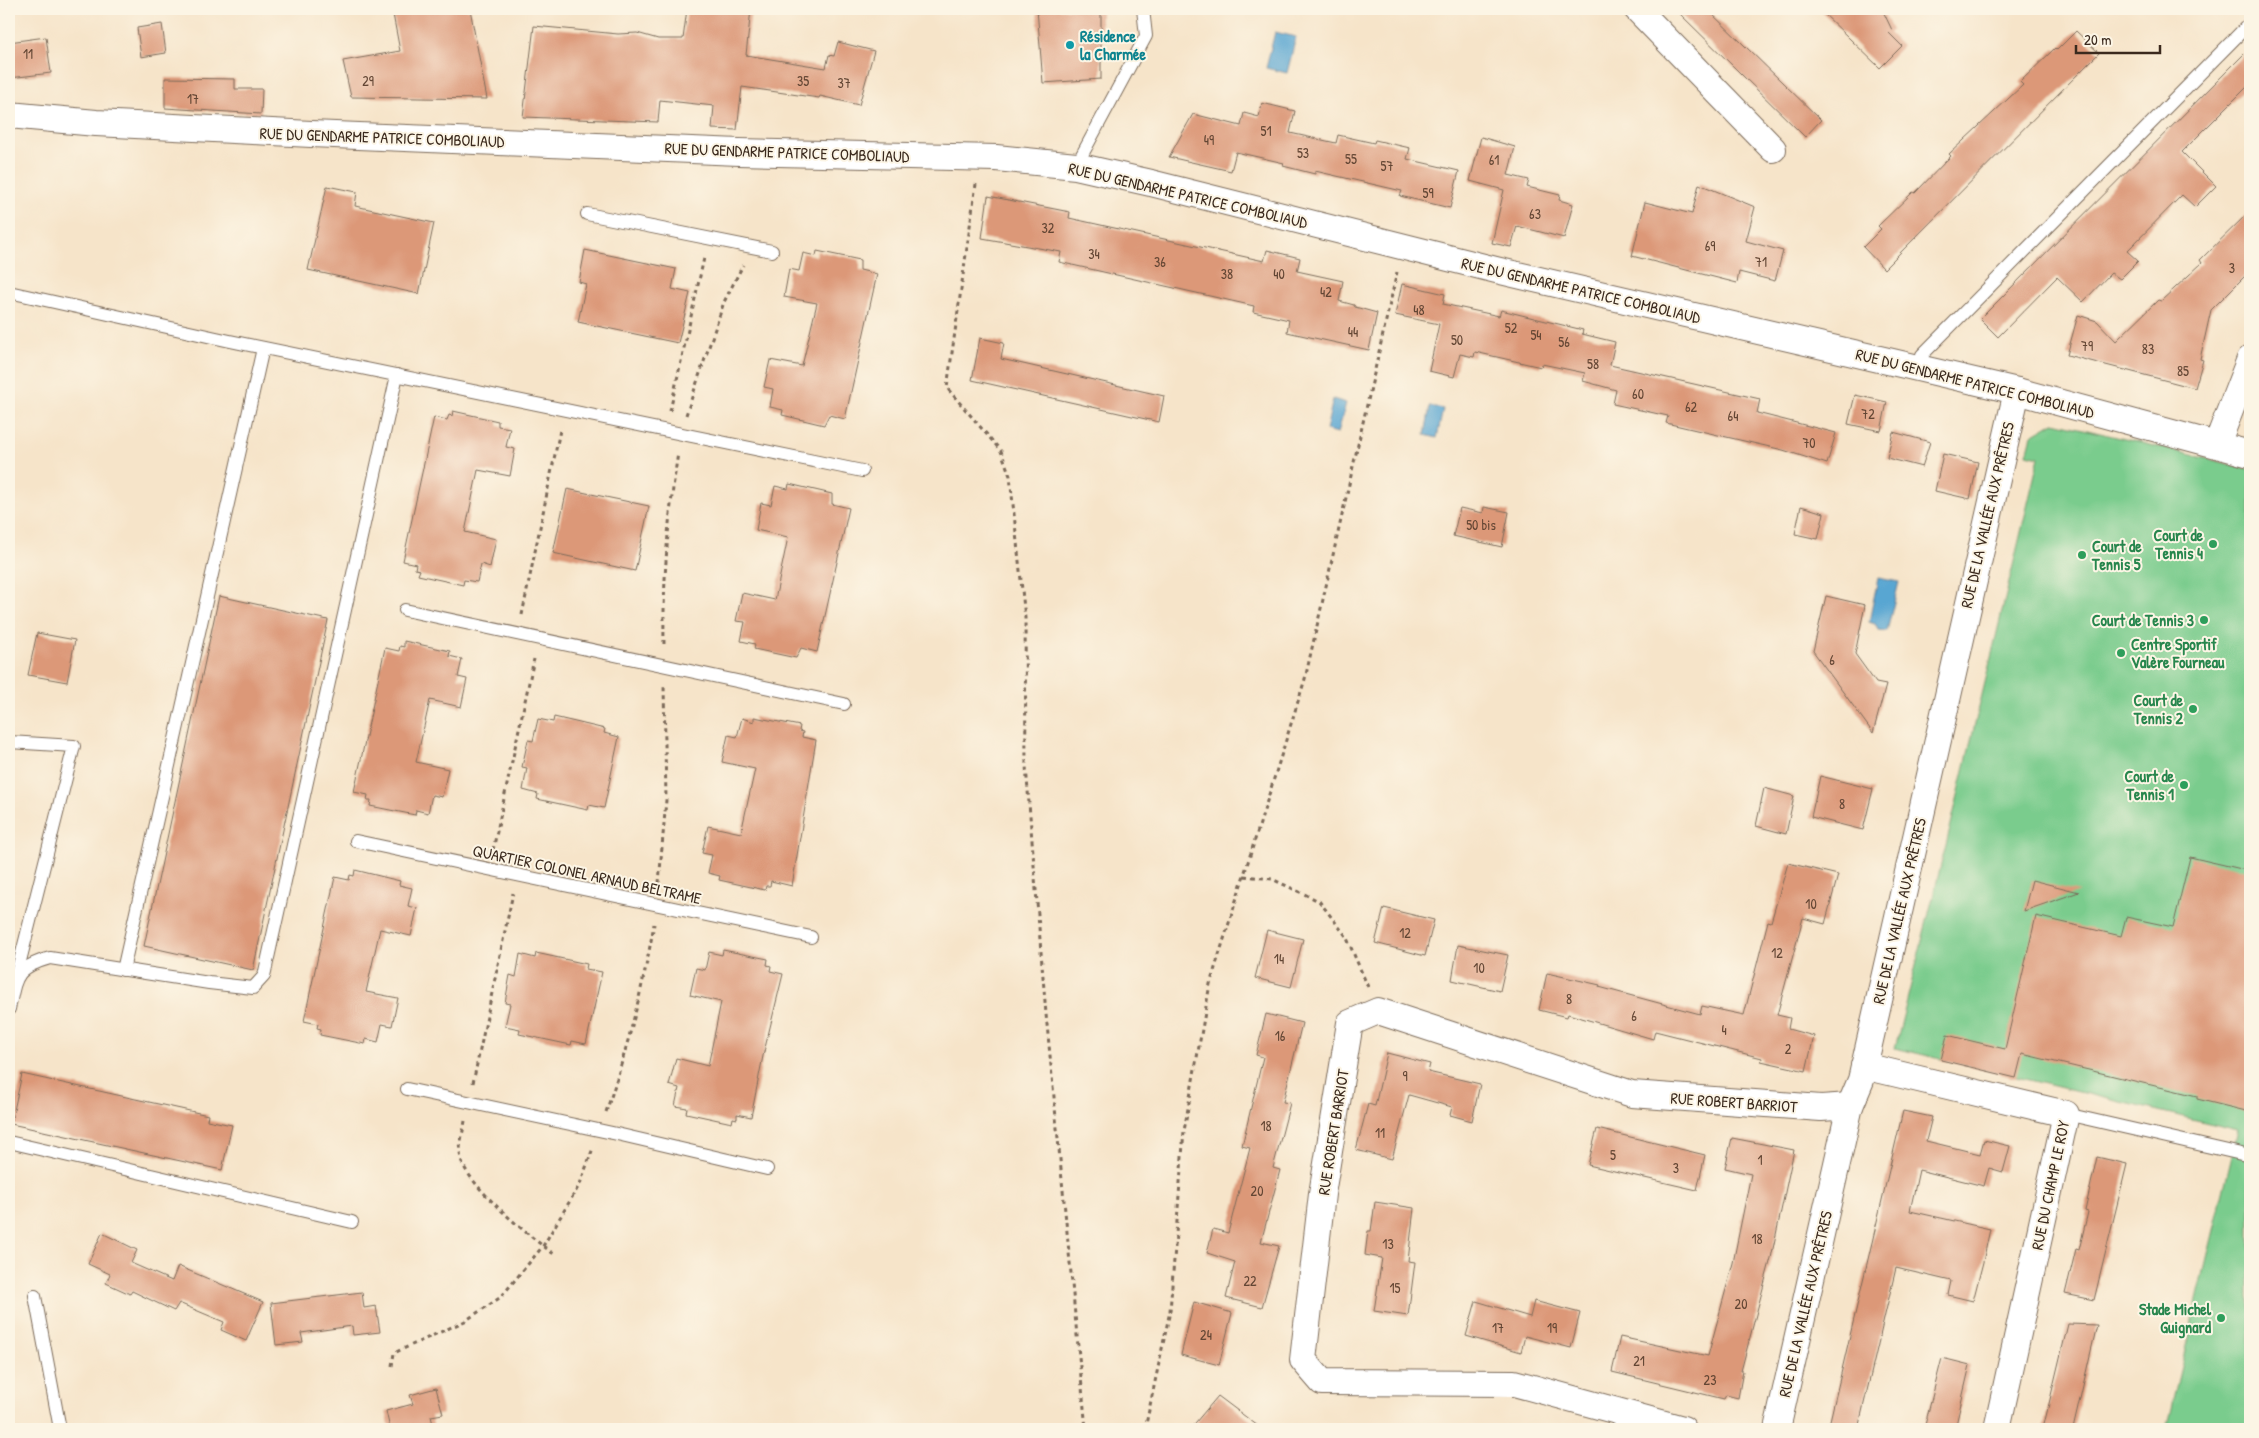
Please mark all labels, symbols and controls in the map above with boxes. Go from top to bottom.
scale bar [2076,22,2160,54]
place label: Résidence la Charmée [1080,25,1146,65]
text: 20 m [2084,29,2111,50]
marker: Résidence la Charmée [1064,39,1076,51]
house number: 11 [23,44,33,63]
house number: 29 [362,71,374,90]
house number: 35 [797,71,809,90]
house number: 37 [837,73,851,92]
house number: 17 [187,89,199,108]
house number: 51 [1260,121,1272,140]
street label: RUE DU GENDARME PATRICE COMBOLIAUD [259,122,505,152]
house number: 49 [1204,130,1214,149]
street label: RUE DU GENDARME PATRICE COMBOLIAUD [664,137,910,167]
house number: 53 [1297,143,1309,162]
house number: 55 [1345,149,1357,168]
house number: 61 [1489,150,1499,169]
house number: 57 [1381,156,1393,175]
street label: RUE DU GENDARME PATRICE COMBOLIAUD [1066,157,1310,233]
house number: 59 [1422,183,1434,202]
house number: 63 [1529,204,1541,223]
house number: 32 [1042,218,1055,237]
house number: 69 [1705,236,1715,255]
house number: 34 [1088,244,1100,263]
house number: 36 [1154,252,1166,271]
street label: RUE DU GENDARME PATRICE COMBOLIAUD [1459,252,1703,328]
house number: 71 [1755,252,1767,271]
house number: 3 [2229,258,2235,277]
house number: 38 [1221,264,1233,283]
house number: 40 [1273,264,1285,283]
house number: 42 [1320,282,1332,301]
house number: 48 [1413,300,1425,319]
house number: 52 [1505,318,1518,337]
house number: 44 [1348,322,1358,341]
house number: 54 [1530,325,1542,344]
house number: 50 [1451,330,1463,349]
house number: 56 [1558,332,1570,351]
house number: 79 [2081,336,2093,355]
house number: 83 [2142,339,2154,358]
street label: RUE DU GENDARME PATRICE COMBOLIAUD [1854,343,2097,423]
house number: 58 [1587,354,1599,373]
house number: 85 [2177,361,2189,380]
house number: 60 [1632,384,1644,403]
house number: 62 [1685,397,1698,416]
house number: 72 [1861,404,1875,423]
house number: 64 [1728,406,1738,425]
street label: RUE DE LA VALLÉE AUX PRÊTRES [1955,419,2019,610]
house number: 70 [1802,433,1816,452]
house number: 50 bis [1466,515,1496,534]
place label: Court de Tennis 4 [2153,524,2204,564]
place label: Court de Tennis 5 [2091,535,2142,575]
marker: Court de Tennis 4 [2207,538,2219,550]
marker: Court de Tennis 5 [2076,549,2088,561]
place label: Court de Tennis 3 [2092,609,2194,631]
marker: Court de Tennis 3 [2198,614,2210,626]
place label: Centre Sportif Valère Fourneau [2131,633,2225,673]
marker: Centre Sportif Valère Fourneau [2115,647,2127,659]
house number: 6 [1829,650,1835,669]
place label: Court de Tennis 2 [2133,689,2184,729]
marker: Court de Tennis 2 [2187,703,2199,715]
place label: Court de Tennis 1 [2124,765,2175,805]
marker: Court de Tennis 1 [2178,779,2190,791]
house number: 8 [1839,794,1845,813]
street label: RUE DE LA VALLÉE AUX PRÊTRES [1867,815,1931,1006]
street label: QUARTIER COLONEL ARNAUD BELTRAME [471,839,703,909]
house number: 10 [1805,894,1817,913]
house number: 12 [1399,923,1411,942]
house number: 12 [1771,943,1783,962]
house number: 14 [1274,949,1284,968]
house number: 10 [1473,958,1485,977]
house number: 8 [1566,989,1572,1008]
house number: 6 [1631,1006,1637,1025]
house number: 4 [1721,1020,1727,1039]
house number: 16 [1275,1026,1286,1045]
house number: 2 [1785,1039,1792,1058]
house number: 9 [1402,1066,1408,1085]
street label: RUE ROBERT BARRIOT [1312,1067,1354,1197]
street label: RUE ROBERT BARRIOT [1670,1087,1799,1117]
house number: 18 [1260,1116,1272,1135]
street label: RUE DU CHAMP LE ROY [2026,1118,2074,1252]
house number: 11 [1375,1123,1385,1142]
house number: 5 [1610,1145,1616,1164]
house number: 1 [1757,1150,1763,1169]
house number: 3 [1673,1158,1679,1177]
house number: 20 [1251,1181,1263,1200]
street label: RUE DE LA VALLÉE AUX PRÊTRES [1773,1208,1837,1399]
house number: 18 [1751,1229,1763,1248]
house number: 13 [1382,1234,1394,1253]
house number: 22 [1243,1271,1257,1290]
house number: 15 [1389,1278,1401,1297]
house number: 20 [1735,1294,1747,1313]
place label: Stade Michel Guignard [2139,1298,2212,1339]
marker: Stade Michel Guignard [2215,1312,2227,1324]
house number: 17 [1492,1318,1504,1337]
house number: 19 [1547,1318,1557,1337]
house number: 24 [1200,1325,1212,1344]
house number: 21 [1633,1351,1645,1370]
house number: 23 [1704,1370,1716,1389]

